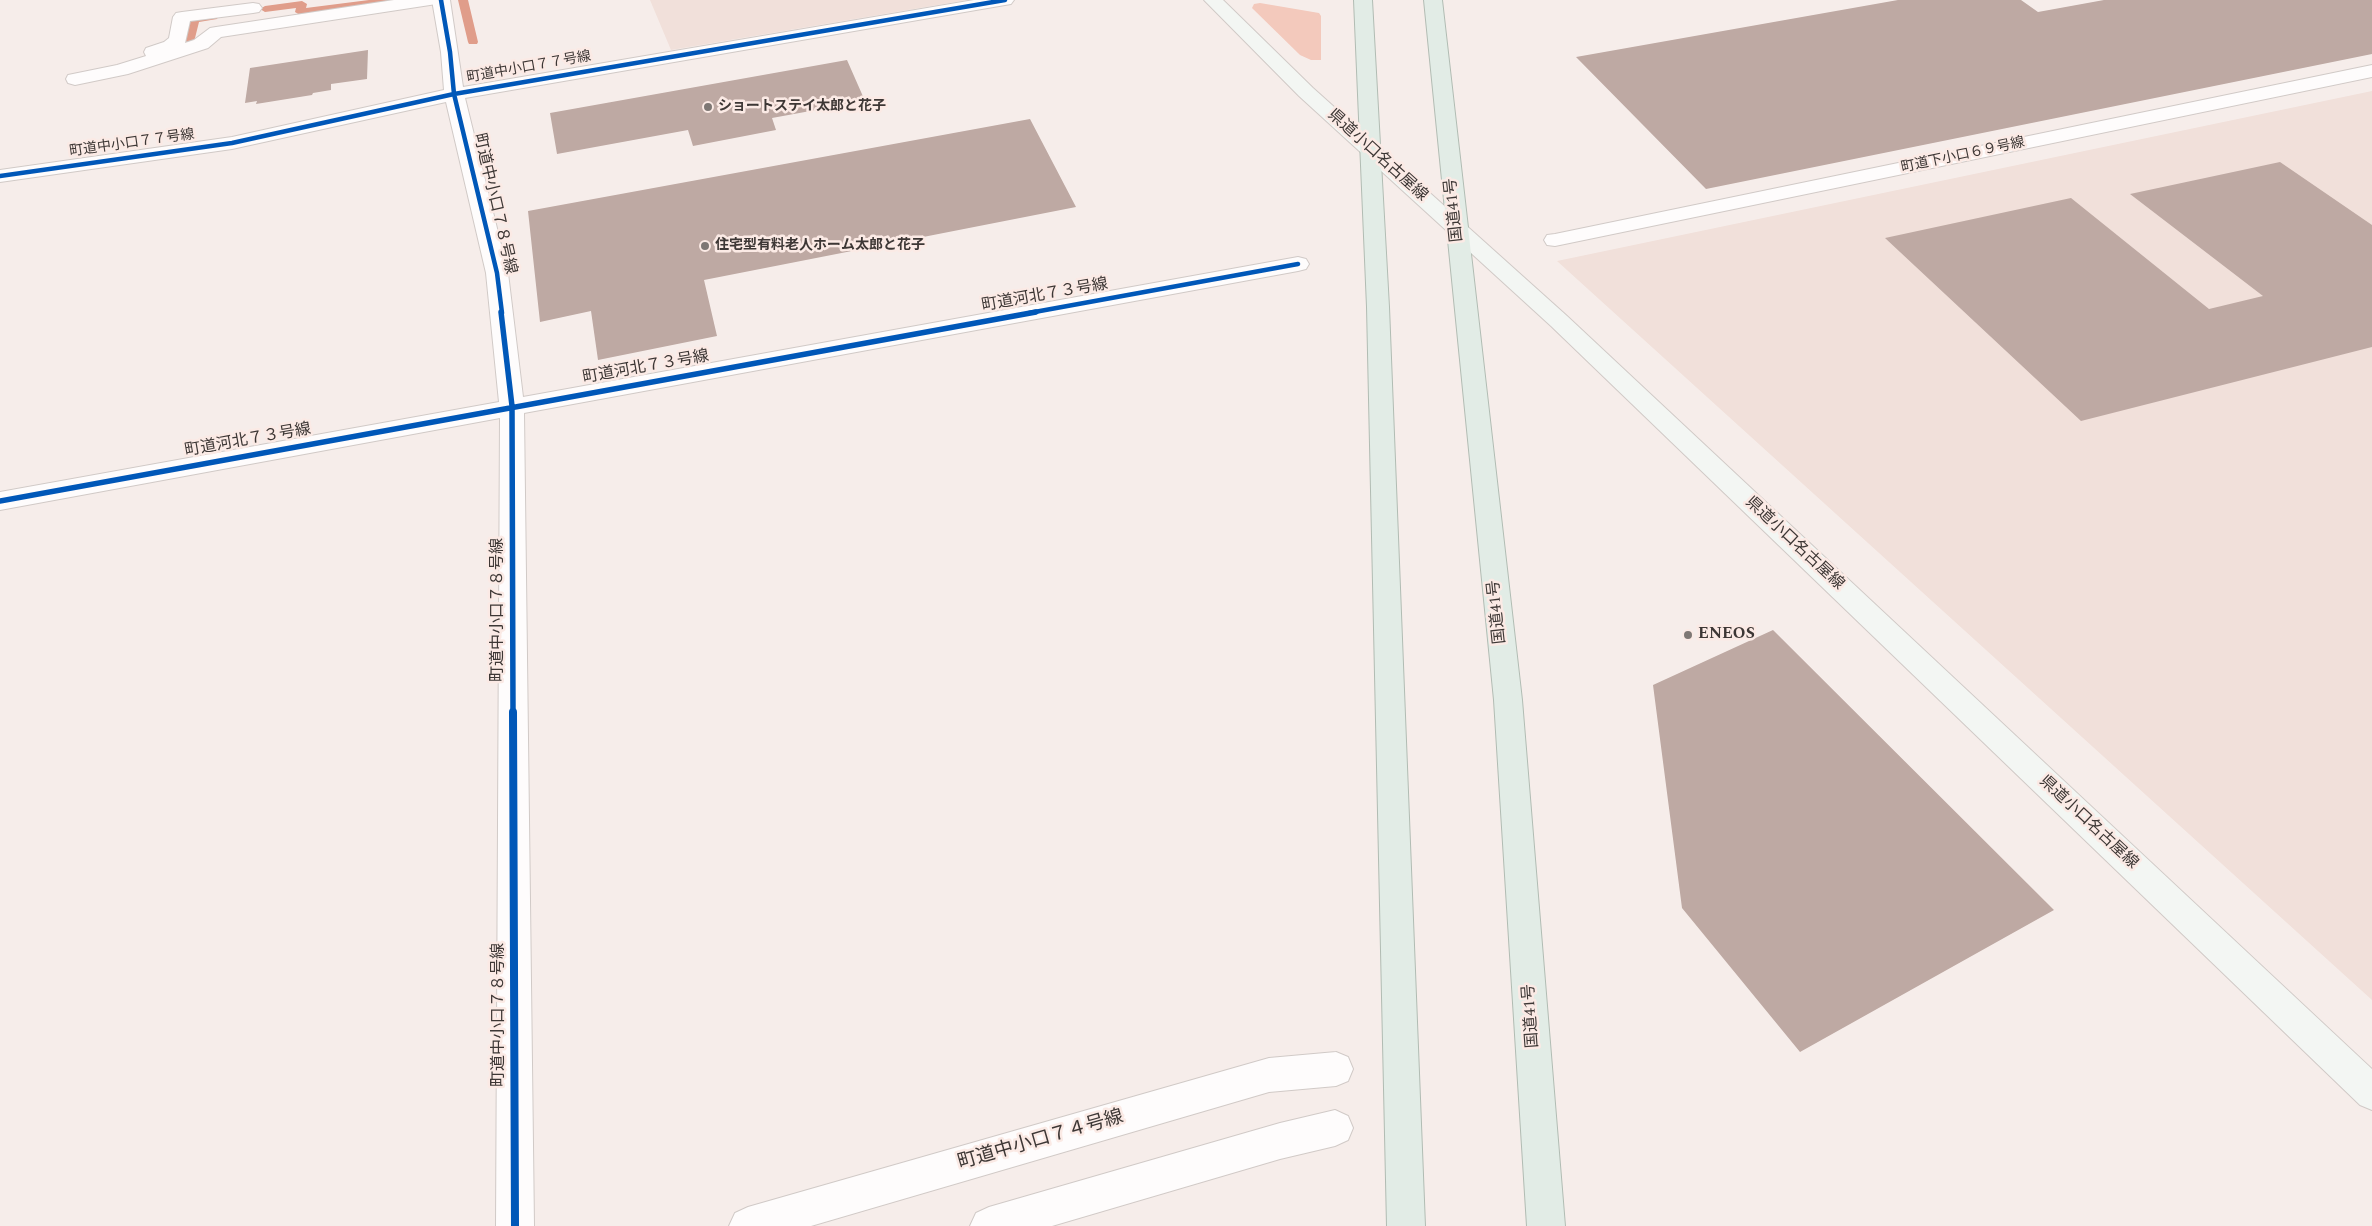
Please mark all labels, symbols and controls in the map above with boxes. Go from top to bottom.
street label: 町道中小口７７号線 [465,49,593,87]
place label: ショートステイ太郎と花子 [718,99,886,115]
marker: ショートステイ太郎と花子 [702,101,714,113]
street label: 県道小口名古屋線 [1323,106,1431,206]
street label: 町道中小口７７号線 [68,127,196,161]
street label: 町道中小口７８号線 [468,132,520,276]
street label: 町道下小口６９号線 [1900,135,2026,177]
street label: 国道41号 [1442,177,1468,243]
place label: 住宅型有料老人ホーム太郎と花子 [715,238,925,254]
marker: 住宅型有料老人ホーム太郎と花子 [699,240,711,252]
street label: 町道河北７３号線 [980,275,1110,317]
street label: 町道河北７３号線 [581,347,711,389]
street label: 町道河北７３号線 [183,420,313,462]
street label: 県道小口名古屋線 [1741,493,1847,595]
street label: 町道中小口７８号線 [489,538,509,682]
street label: 国道41号 [1485,579,1511,645]
place label: ENEOS [1698,625,1755,645]
marker: ENEOS [1682,629,1694,641]
street label: 県道小口名古屋線 [2035,772,2141,874]
street label: 町道中小口７８号線 [490,943,510,1087]
street label: 国道41号 [1520,983,1544,1049]
street label: 町道中小口７４号線 [956,1106,1126,1176]

